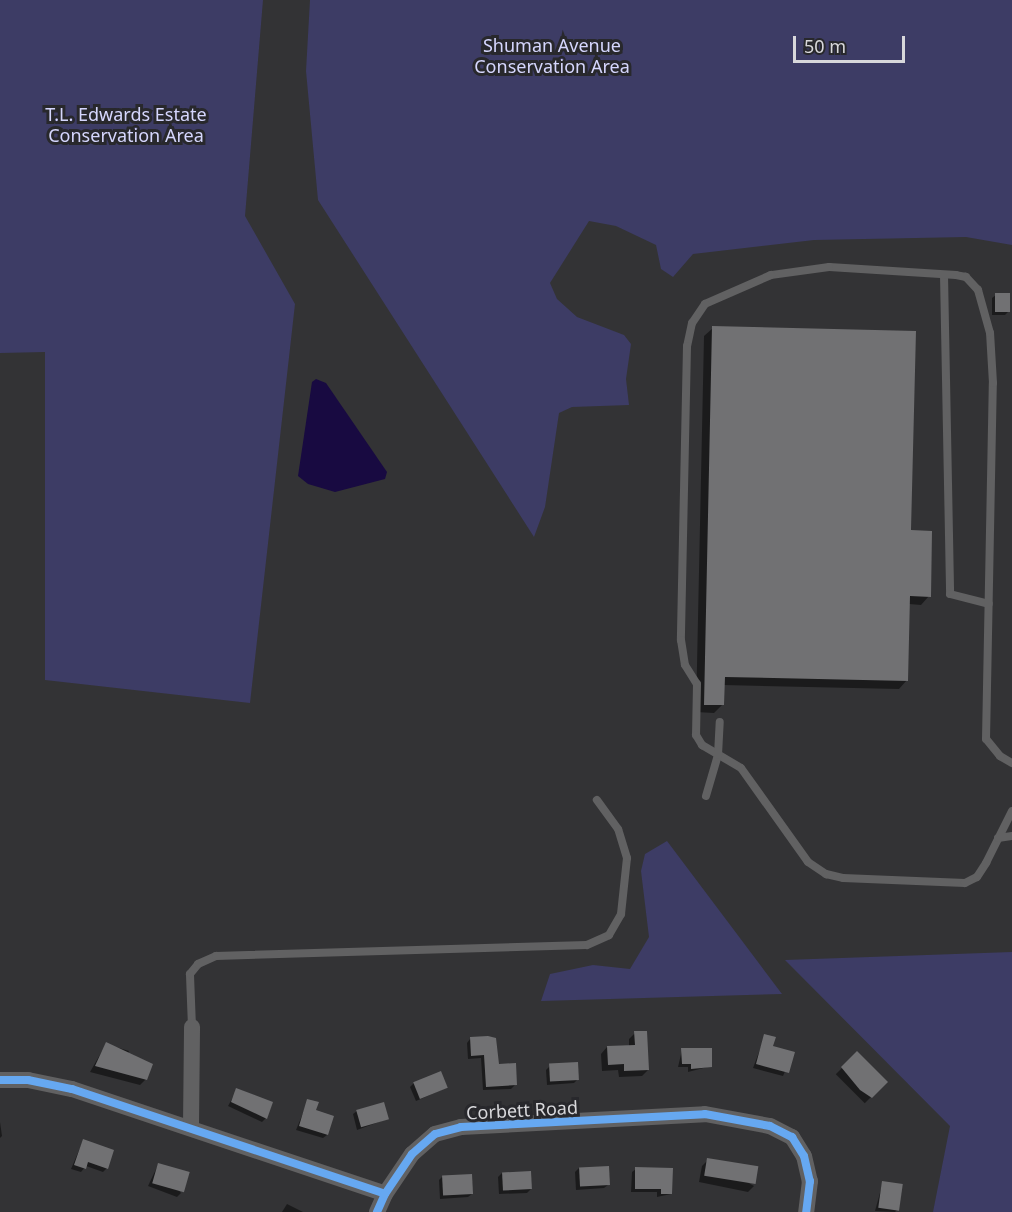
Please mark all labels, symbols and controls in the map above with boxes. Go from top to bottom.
scale bar [796,24,908,62]
text: 50 m [804,34,846,58]
park label: Shuman Avenue Conservation Area [474,35,630,78]
park label: T.L. Edwards Estate Conservation Area [45,104,207,146]
street label: Corbett Road [466,1096,578,1124]

